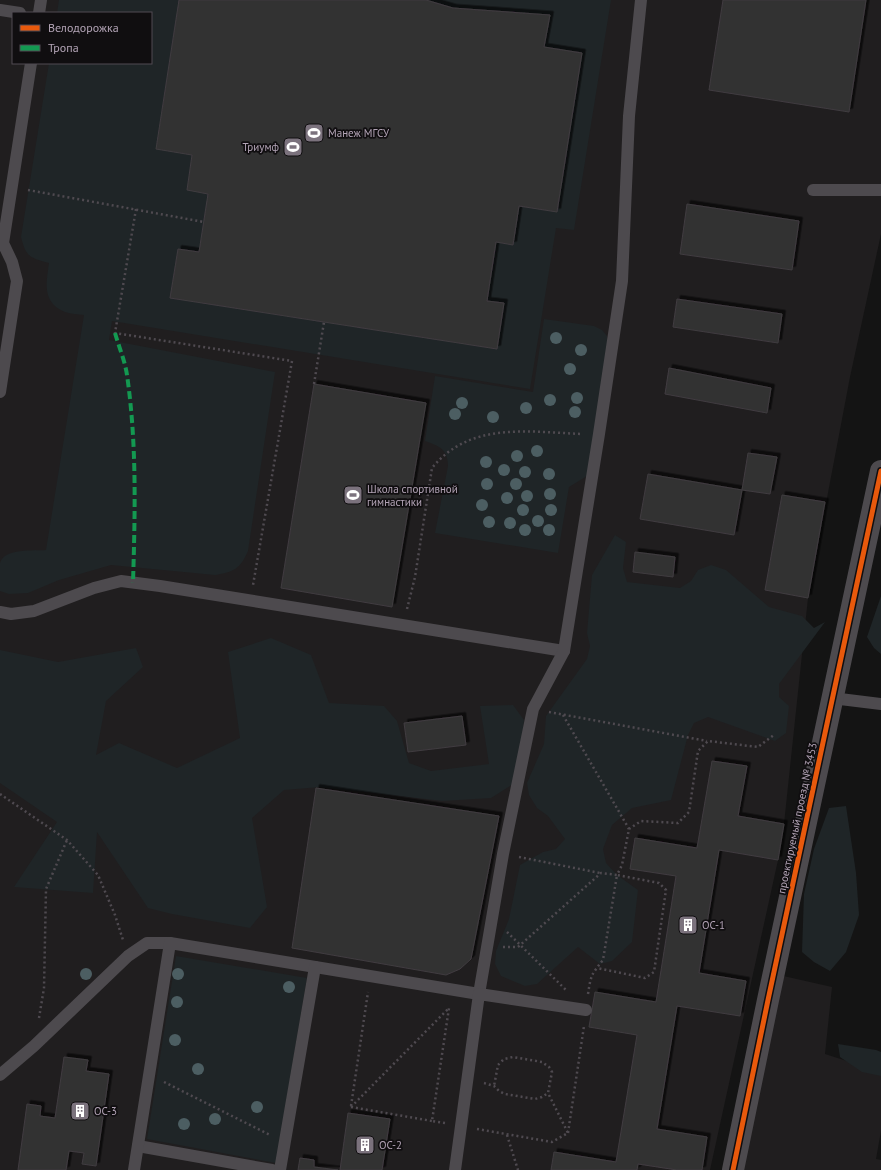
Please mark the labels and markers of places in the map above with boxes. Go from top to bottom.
sports icon: Манеж МГСУ [303,122,325,144]
place label: Манеж МГСУ [328,126,390,140]
sports icon: Триумф [282,136,304,158]
place label: Триумф [242,140,279,154]
place label: Школа спортивной гимнастики [367,482,458,509]
sports icon: Школа спортивной гимнастики [342,484,364,506]
building icon: ОС-1 [677,914,699,936]
place label: ОС-1 [702,918,725,932]
building icon: ОС-3 [69,1100,91,1122]
place label: ОС-3 [94,1104,117,1118]
building icon: ОС-2 [354,1134,376,1156]
place label: ОС-2 [379,1138,402,1152]

